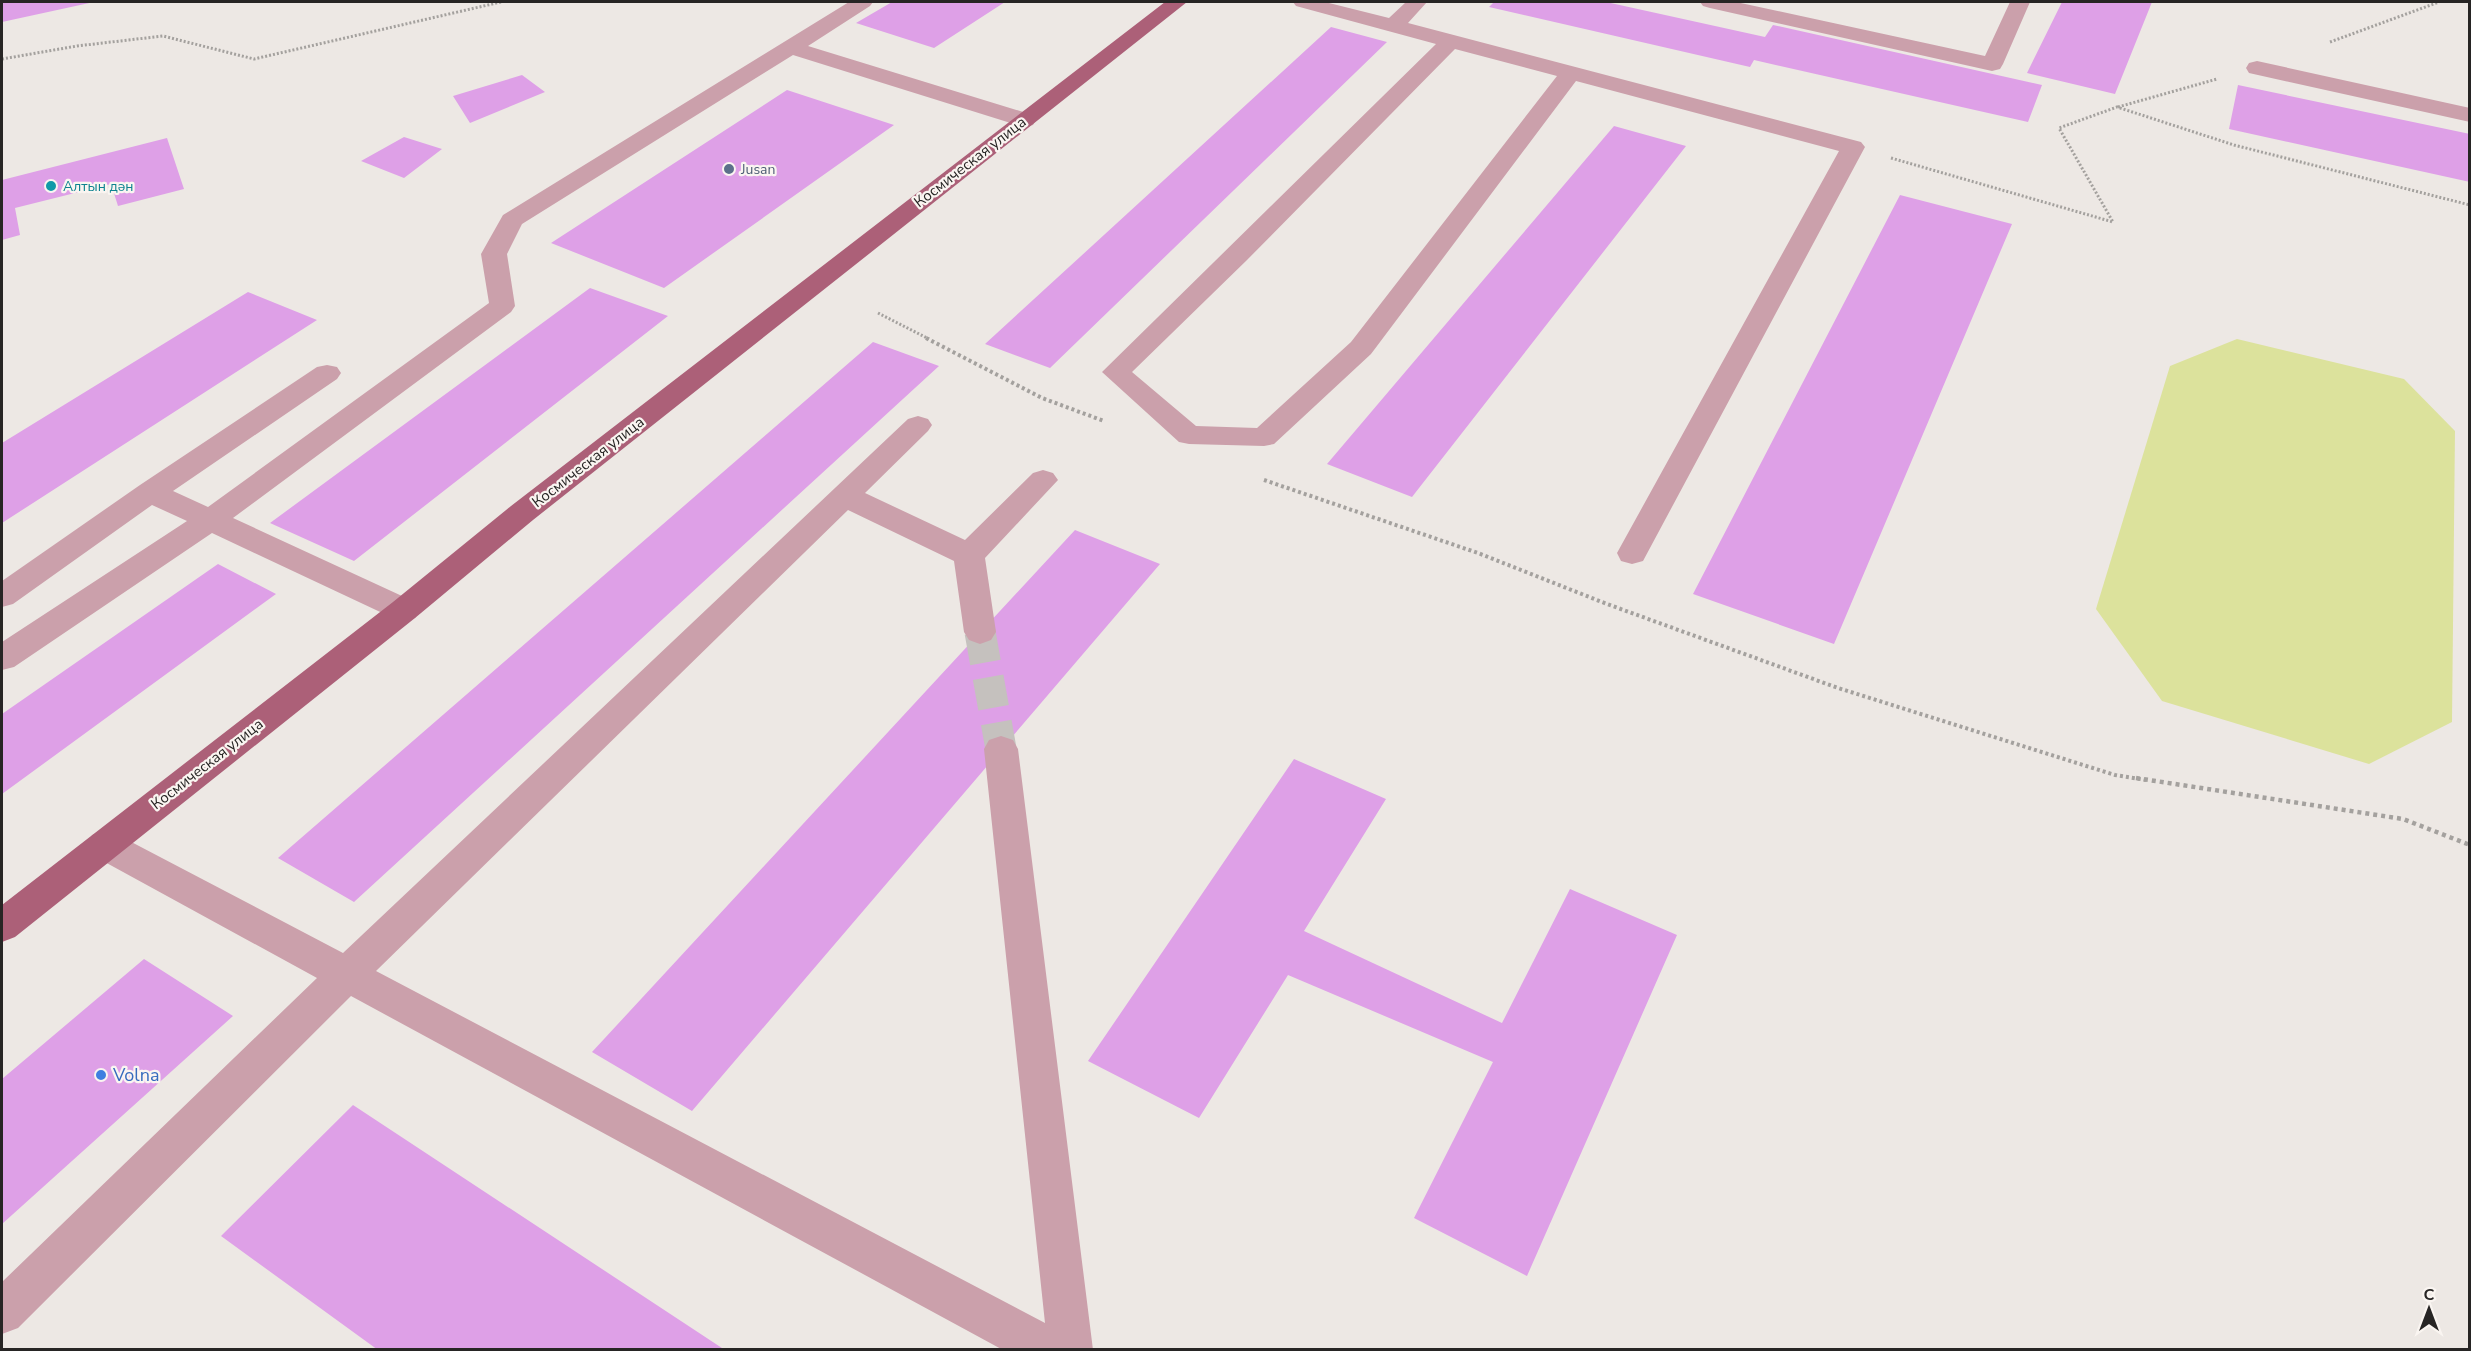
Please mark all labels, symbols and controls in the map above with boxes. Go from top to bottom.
street label: Космическая улица [910,112,1030,212]
place label: Jusan [740,160,776,179]
marker: Jusan [722,162,736,176]
place label: Алтын дән [63,177,134,196]
marker: Алтын дән [44,179,58,193]
street label: Космическая улица [528,412,648,512]
street label: Космическая улица [147,714,267,814]
place label: Volna [112,1063,159,1087]
marker: Volna [94,1068,108,1082]
north arrow [2399,1279,2459,1339]
text: С [2424,1284,2435,1306]

